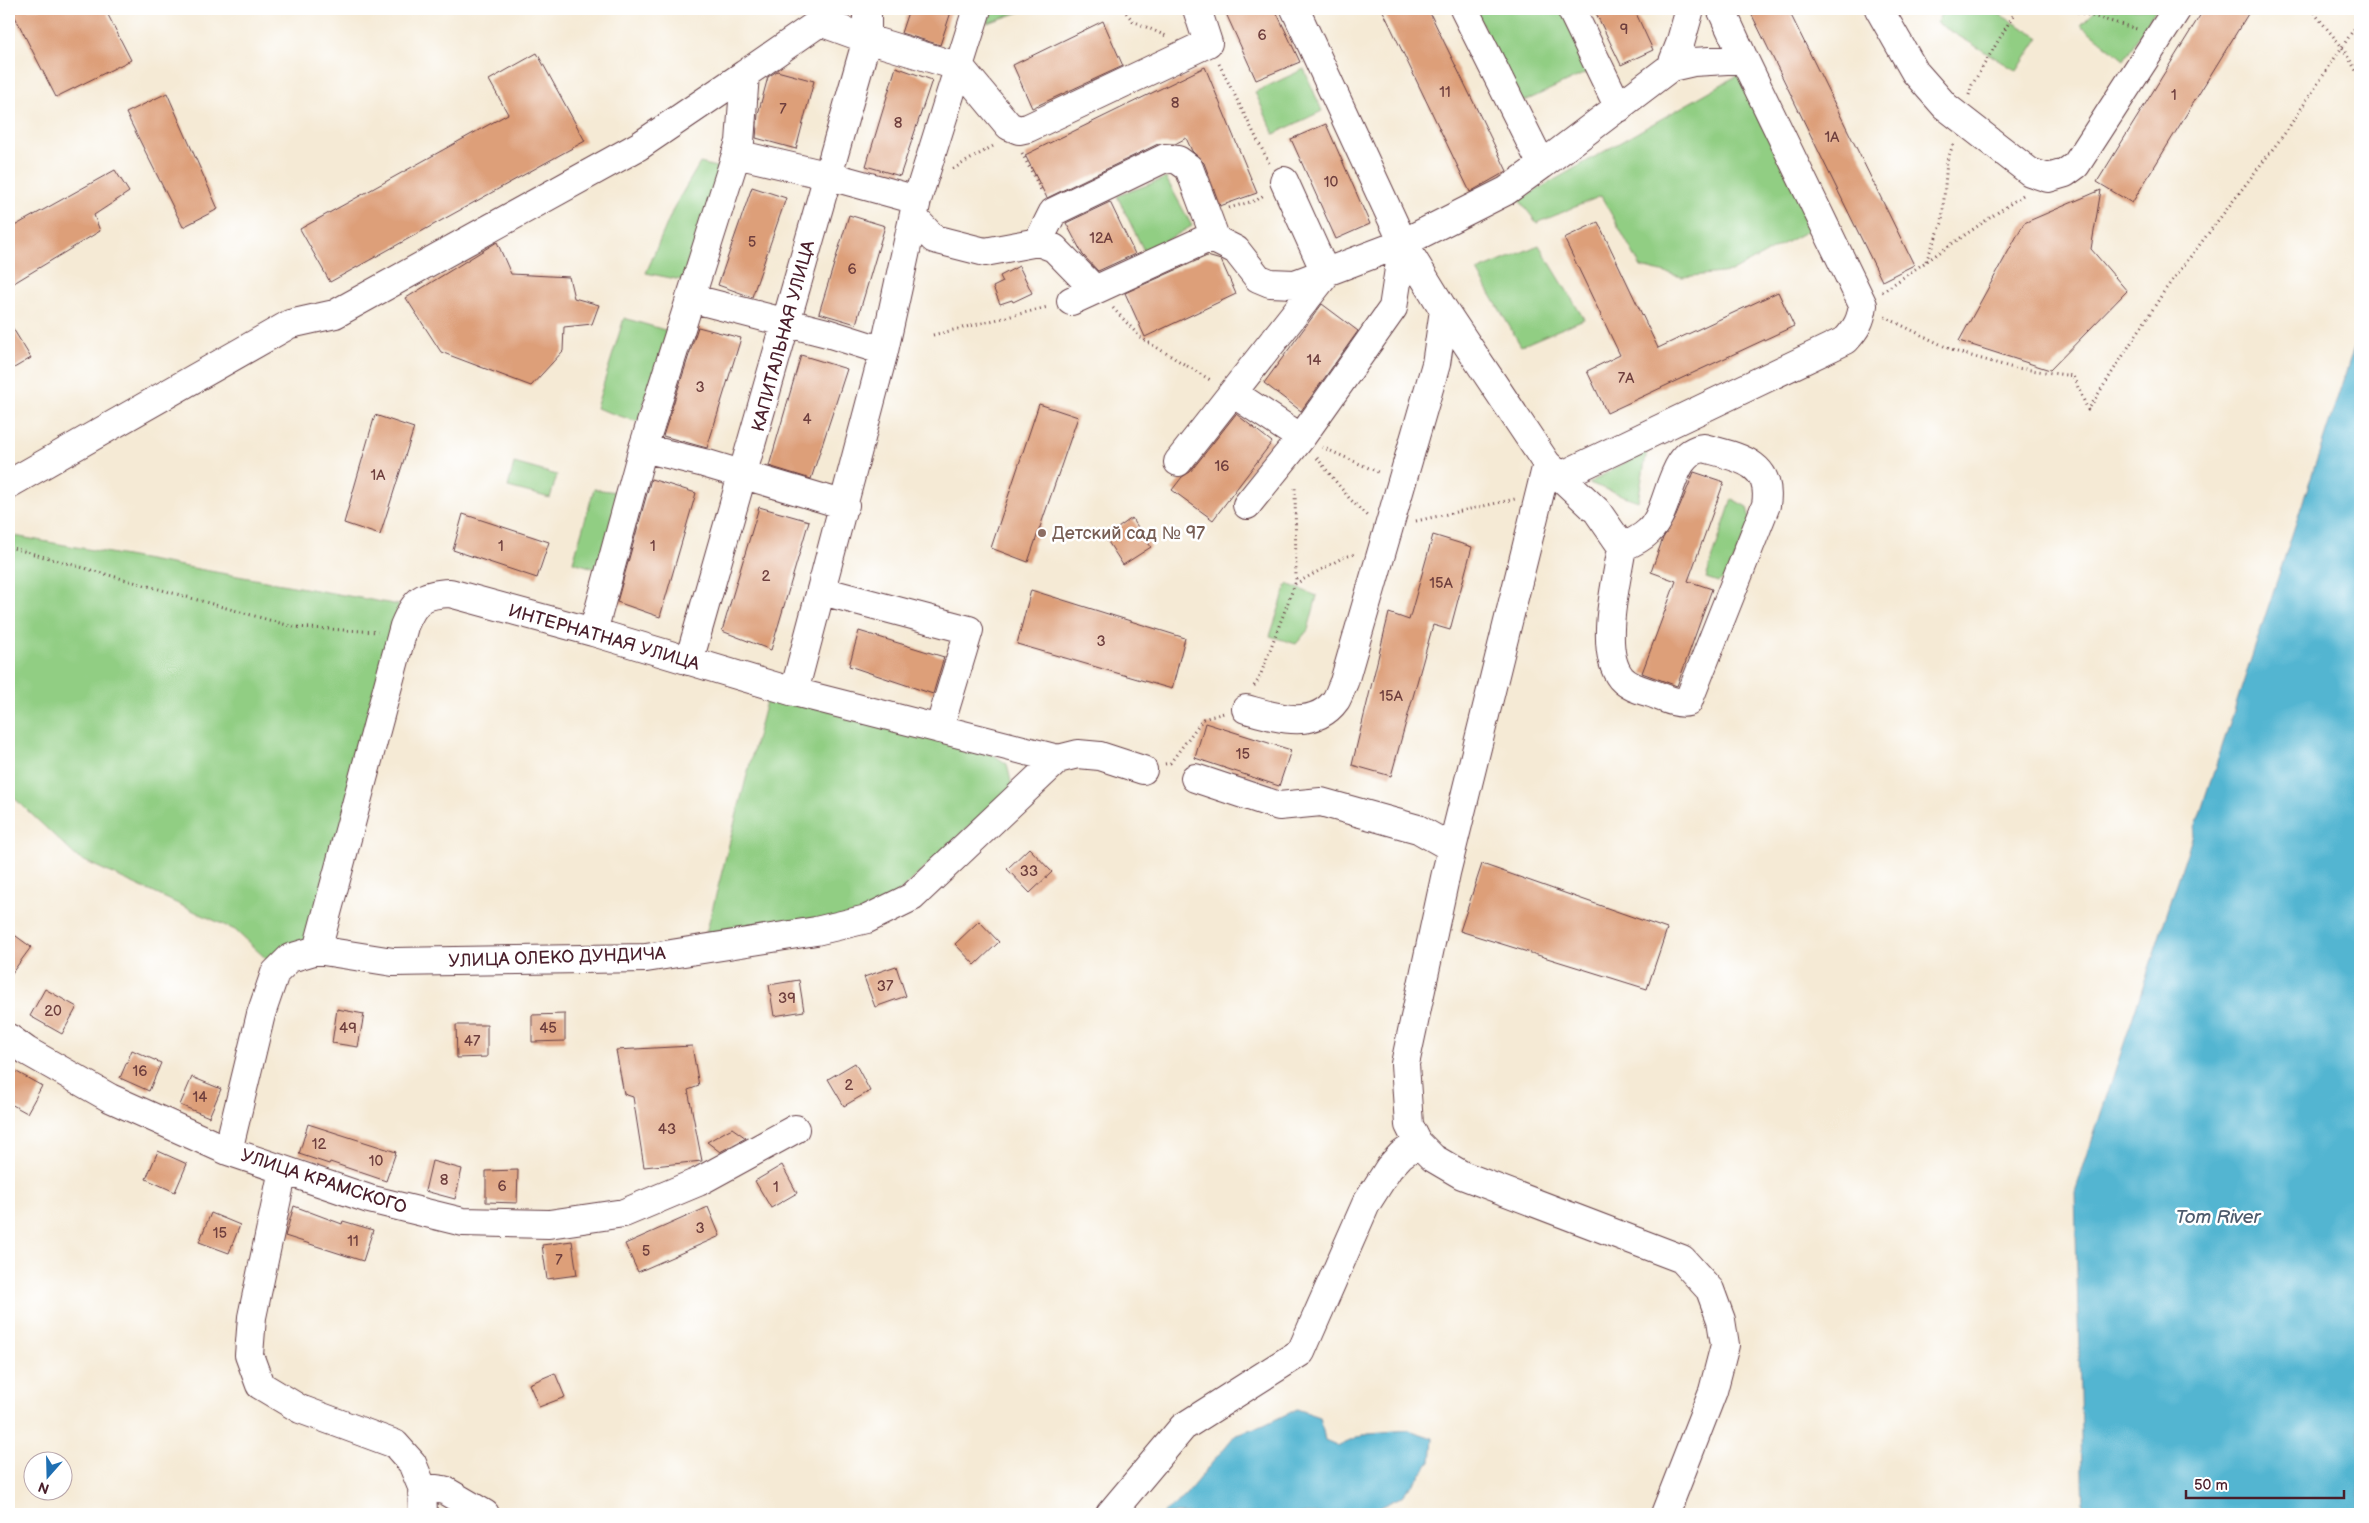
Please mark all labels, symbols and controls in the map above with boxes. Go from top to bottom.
house number: 9 [1620,20,1628,39]
house number: 6 [1257,26,1267,45]
house number: 11 [1439,83,1451,102]
house number: 1 [2171,86,2177,105]
house number: 8 [1171,94,1180,113]
house number: 7 [779,100,787,119]
house number: 8 [894,114,903,133]
house number: 1А [1825,128,1840,147]
house number: 10 [1324,173,1338,192]
house number: 12А [1089,229,1114,248]
house number: 5 [748,233,756,252]
street label: КАПИТАЛЬНАЯ УЛИЦА [748,238,819,434]
house number: 6 [847,260,857,279]
house number: 14 [1307,351,1321,370]
house number: 7А [1618,369,1635,388]
house number: 3 [695,378,705,397]
house number: 4 [802,410,812,429]
house number: 16 [1215,457,1229,476]
house number: 1А [371,466,386,485]
place label: Детский сад № 97 [1052,523,1205,544]
marker: Детский сад № 97 [1036,527,1048,539]
house number: 1 [498,537,504,556]
house number: 1 [650,537,656,556]
house number: 2 [762,567,771,586]
house number: 15А [1429,574,1454,593]
street label: ИНТЕРНАТНАЯ УЛИЦА [506,600,702,675]
house number: 3 [1096,632,1106,651]
house number: 15А [1379,687,1404,706]
house number: 15 [1236,745,1250,764]
house number: 33 [1020,862,1038,881]
street label: УЛИЦА ОЛЕКО ДУНДИЧА [448,943,666,972]
house number: 37 [877,977,894,996]
house number: 39 [778,989,796,1008]
house number: 20 [44,1002,62,1021]
house number: 49 [339,1019,357,1038]
house number: 45 [539,1019,557,1038]
house number: 47 [464,1032,481,1051]
house number: 16 [133,1062,147,1081]
house number: 2 [845,1076,854,1095]
house number: 14 [193,1088,207,1107]
house number: 43 [658,1120,676,1139]
house number: 12 [312,1135,326,1154]
street label: УЛИЦА КРАМСКОГО [238,1145,410,1218]
house number: 10 [369,1152,383,1171]
house number: 8 [440,1171,449,1190]
house number: 6 [497,1177,507,1196]
house number: 1 [773,1178,779,1197]
water label: Tom River [2176,1206,2262,1229]
house number: 3 [695,1219,705,1238]
house number: 15 [213,1224,227,1243]
house number: 11 [347,1232,359,1251]
house number: 5 [642,1242,650,1261]
house number: 7 [555,1251,563,1270]
north arrow [22,1450,72,1500]
scale bar [2186,1468,2344,1500]
text: 50 m [2194,1476,2228,1495]
text: N [36,1478,52,1498]

